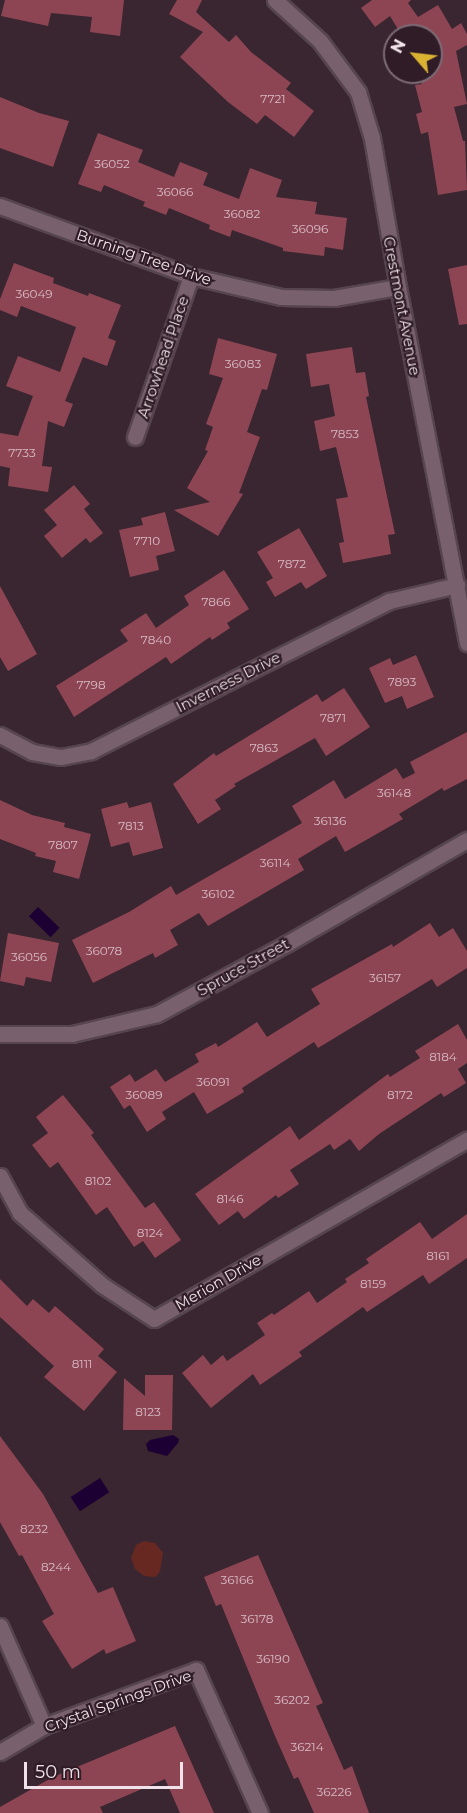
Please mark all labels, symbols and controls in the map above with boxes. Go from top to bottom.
north arrow [383,24,443,84]
text: N [387,36,410,56]
house number: 7721 [260,92,286,106]
house number: 36052 [94,157,130,171]
house number: 36066 [157,185,193,199]
house number: 36082 [224,207,260,221]
house number: 36096 [292,222,328,236]
street label: Burning Tree Drive [74,225,214,289]
street label: Crestmont Avenue [380,235,424,377]
house number: 36049 [15,287,53,301]
street label: Arrowhead Place [134,294,192,420]
house number: 36083 [225,357,261,371]
house number: 7853 [331,427,359,441]
house number: 7733 [8,446,36,460]
house number: 7710 [134,534,160,548]
house number: 7872 [278,557,306,571]
house number: 7866 [201,595,231,609]
house number: 7840 [141,633,171,647]
street label: Inverness Drive [173,648,283,716]
house number: 7893 [388,675,416,689]
house number: 7798 [76,678,106,692]
house number: 7871 [320,711,346,725]
house number: 7863 [250,741,278,755]
house number: 36148 [377,786,411,800]
house number: 36136 [314,814,346,828]
house number: 7813 [118,819,144,833]
house number: 7807 [48,838,78,852]
house number: 36114 [260,856,290,870]
house number: 36102 [201,887,235,901]
street label: Spruce Street [194,934,292,1000]
house number: 36078 [86,944,122,958]
house number: 36056 [11,950,47,964]
house number: 36157 [369,971,401,985]
house number: 8184 [429,1050,457,1064]
house number: 36091 [196,1075,230,1089]
house number: 36089 [126,1088,162,1102]
house number: 8172 [387,1088,413,1102]
house number: 8102 [85,1174,111,1188]
house number: 8146 [216,1192,244,1206]
house number: 8124 [137,1226,163,1240]
house number: 8161 [426,1249,450,1263]
street label: Merion Drive [172,1250,264,1314]
house number: 8159 [360,1277,386,1291]
house number: 8111 [72,1357,92,1371]
house number: 8123 [135,1405,161,1419]
house number: 8232 [20,1522,48,1536]
house number: 8244 [41,1560,71,1574]
house number: 36166 [220,1573,254,1587]
house number: 36178 [241,1612,273,1626]
house number: 36190 [256,1652,290,1666]
street label: Crystal Springs Drive [42,1666,194,1736]
house number: 36202 [274,1693,310,1707]
house number: 36214 [290,1740,324,1754]
scale bar [27,1750,186,1788]
text: 50 m [35,1761,81,1783]
house number: 36226 [317,1785,351,1799]

